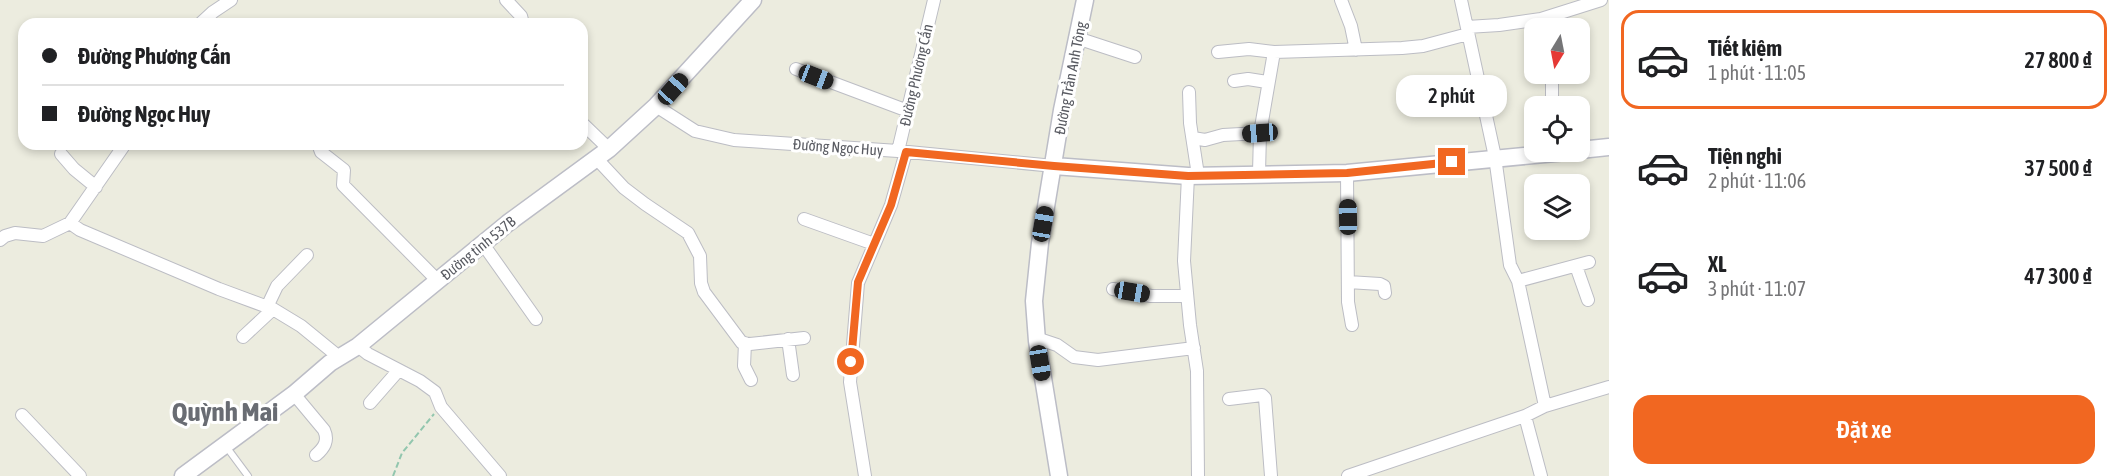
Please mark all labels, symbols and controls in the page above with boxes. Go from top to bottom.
north arrow [1524,18,1590,84]
map controls [1524,18,1590,240]
street label: Đường Trần Anh Tông [1051,19,1089,136]
street label: Đường Phương Cấn [896,22,936,128]
icon: car [1636,33,1690,87]
text: Tiết kiệm [1708,35,1782,61]
text: Đường Phương Cấn [78,43,231,69]
text: 27 800 ₫ [2025,47,2092,73]
text: 1 phút · 11:05 [1708,61,1806,84]
car [796,62,836,92]
car [654,70,692,108]
callout: 2 phút [1396,75,1508,117]
text: 2 phút [1428,84,1475,107]
button: locate [1524,96,1590,162]
text: Đường Ngọc Huy [78,101,210,127]
car [1241,123,1279,143]
street label: Đường Ngọc Huy [792,135,884,159]
icon: car [1636,141,1690,195]
text: Tiện nghi [1708,143,1782,169]
route end [1438,148,1465,175]
text: 37 500 ₫ [2025,155,2092,181]
text: 2 phút · 11:06 [1708,169,1806,192]
button: layers [1524,174,1590,240]
car [1339,199,1357,235]
car [1031,205,1055,243]
street label: Đường tỉnh 537B [437,213,519,283]
icon: car [1636,249,1690,303]
text: XL [1708,251,1726,277]
text: 47 300 ₫ [2025,263,2092,289]
text: 3 phút · 11:07 [1708,277,1806,300]
car [1113,280,1151,304]
car [1028,344,1052,382]
route start [837,348,864,375]
button: Đặt xe [1633,395,2095,464]
district label: Quỳnh Mai [172,396,278,427]

